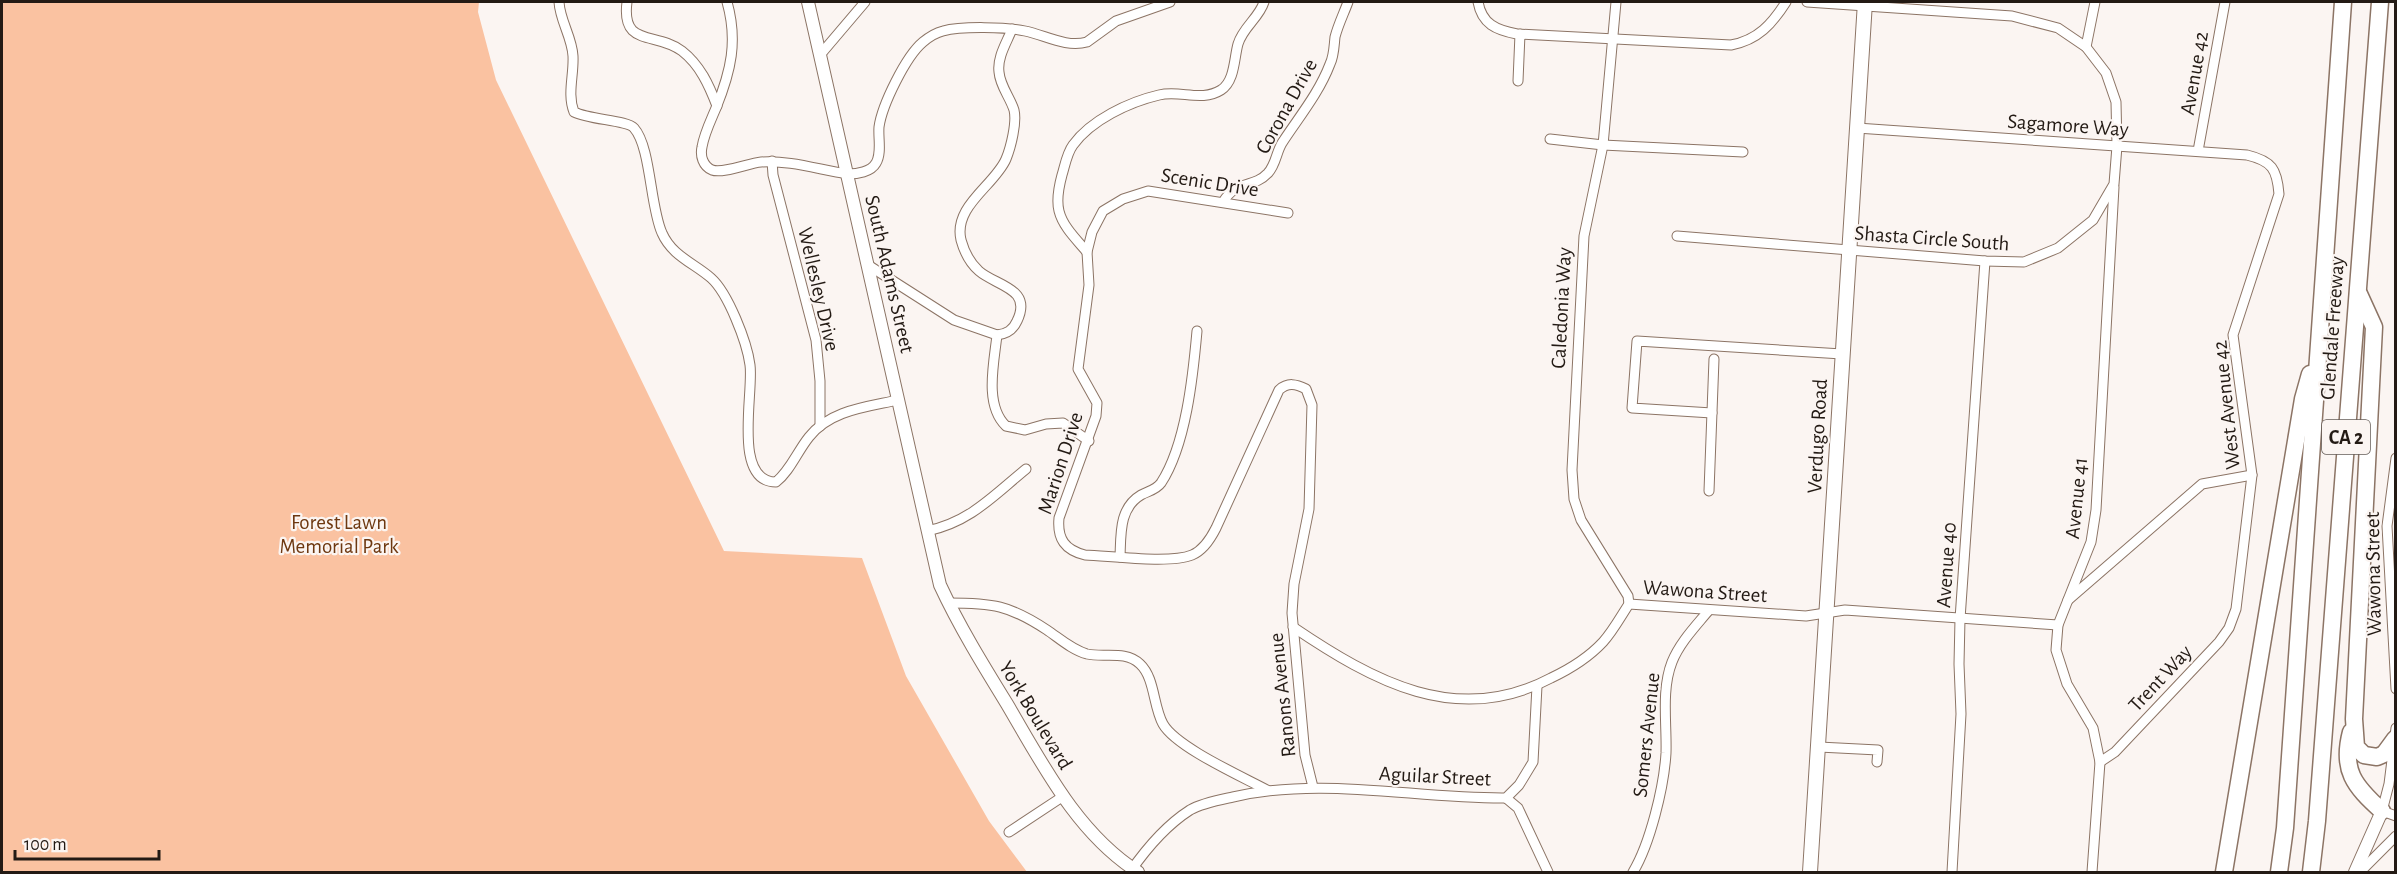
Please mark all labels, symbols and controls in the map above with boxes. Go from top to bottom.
street label: Avenue 42 [2177,30,2212,116]
street label: Corona Drive [1252,55,1321,157]
street label: Sagamore Way [2007,111,2129,140]
street label: Scenic Drive [1160,164,1260,201]
street label: South Adams Street [861,193,918,355]
street label: Shasta Circle South [1854,223,2010,254]
street label: Wellesley Drive [794,225,843,353]
street label: Caledonia Way [1548,247,1575,369]
street label: Glendale Freeway [2317,256,2348,400]
street label: West Avenue 42 [2209,339,2244,471]
street label: Verdugo Road [1804,378,1831,494]
street label: Marion Drive [1034,410,1087,517]
road number: CA 2 [2322,420,2370,454]
street label: Avenue 41 [2062,456,2091,540]
street label: Wawona Street [2362,511,2385,636]
park label: Forest Lawn Memorial Park [279,512,399,557]
street label: Avenue 40 [1933,521,1960,609]
street label: Wawona Street [1642,577,1768,606]
street label: Ranons Avenue [1266,632,1299,758]
street label: Trent Way [2125,641,2196,716]
street label: York Boulevard [995,657,1076,773]
street label: Somers Avenue [1630,672,1663,798]
street label: Aguilar Street [1378,763,1492,790]
scale bar [15,823,159,861]
text: 100 m [24,836,67,854]

